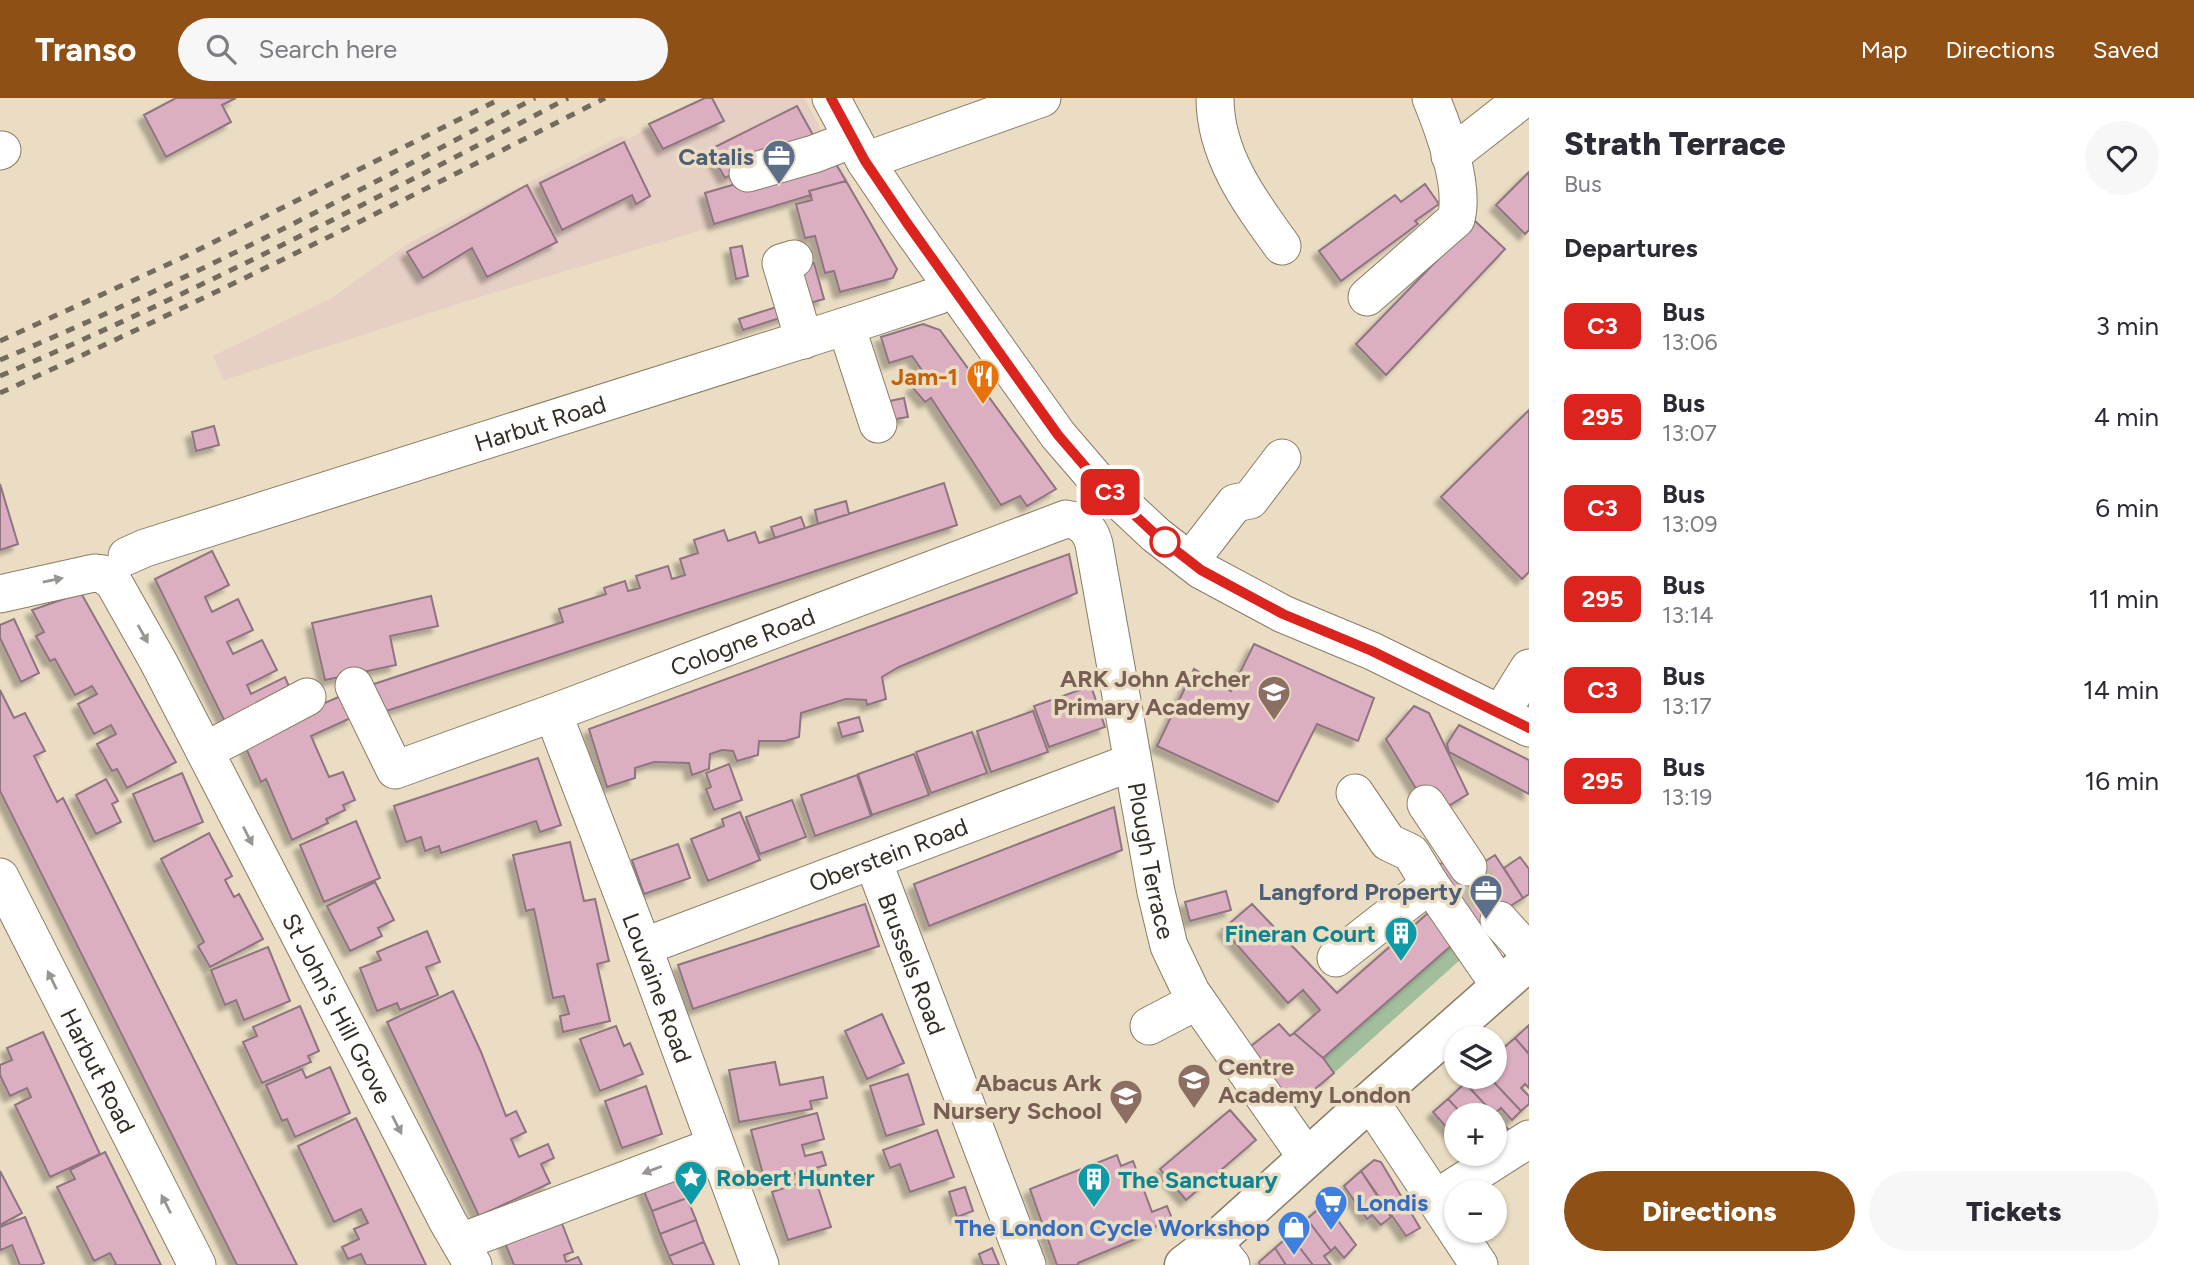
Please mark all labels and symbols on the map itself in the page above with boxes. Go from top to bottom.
office icon: Catalis [760,137,798,186]
place label: Catalis [678,142,754,171]
restaurant icon: Jam-1 [964,357,1002,406]
place label: Jam-1 [891,362,958,391]
street label: Harbut Road [471,389,609,457]
line badge: C3 [1078,469,1142,515]
unlabelled marker [1150,527,1180,557]
one-way arrow [42,575,64,586]
street label: Cologne Road [666,601,819,682]
one-way arrow [137,624,149,644]
place label: ARK John Archer Primary Academy [1053,664,1250,721]
school or university icon: ARK John Archer Primary Academy [1255,673,1293,722]
street label: Plough Terrace [1122,780,1181,942]
street label: Oberstein Road [805,811,972,898]
one-way arrow [242,826,254,845]
office icon: Langford Property [1467,872,1505,921]
place label: Langford Property [1258,877,1462,906]
street label: Brussels Road [872,889,952,1039]
street label: St John's Hill Grove [276,908,399,1108]
street label: Louvaine Road [617,909,699,1067]
building icon: Fineran Court [1382,914,1420,963]
place label: Fineran Court [1225,919,1376,948]
one-way arrow [46,969,58,989]
street label: Harbut Road [54,1003,142,1138]
place label: Centre Academy London [1218,1052,1411,1109]
school or university icon: Centre Academy London [1175,1061,1213,1110]
place label: Abacus Ark Nursery School [932,1068,1102,1125]
school or university icon: Abacus Ark Nursery School [1107,1077,1145,1126]
one-way arrow [392,1115,403,1135]
place icon: Robert Hunter [672,1158,710,1207]
building icon: The Sanctuary [1075,1160,1113,1209]
place label: Robert Hunter [716,1163,875,1192]
one-way arrow [641,1164,662,1175]
place label: The Sanctuary [1118,1165,1278,1194]
supermarket icon: Londis [1312,1183,1350,1232]
place label: Londis [1356,1188,1428,1217]
one-way arrow [160,1194,171,1214]
shop icon: The London Cycle Workshop [1275,1208,1313,1257]
place label: The London Cycle Workshop [955,1213,1270,1242]

